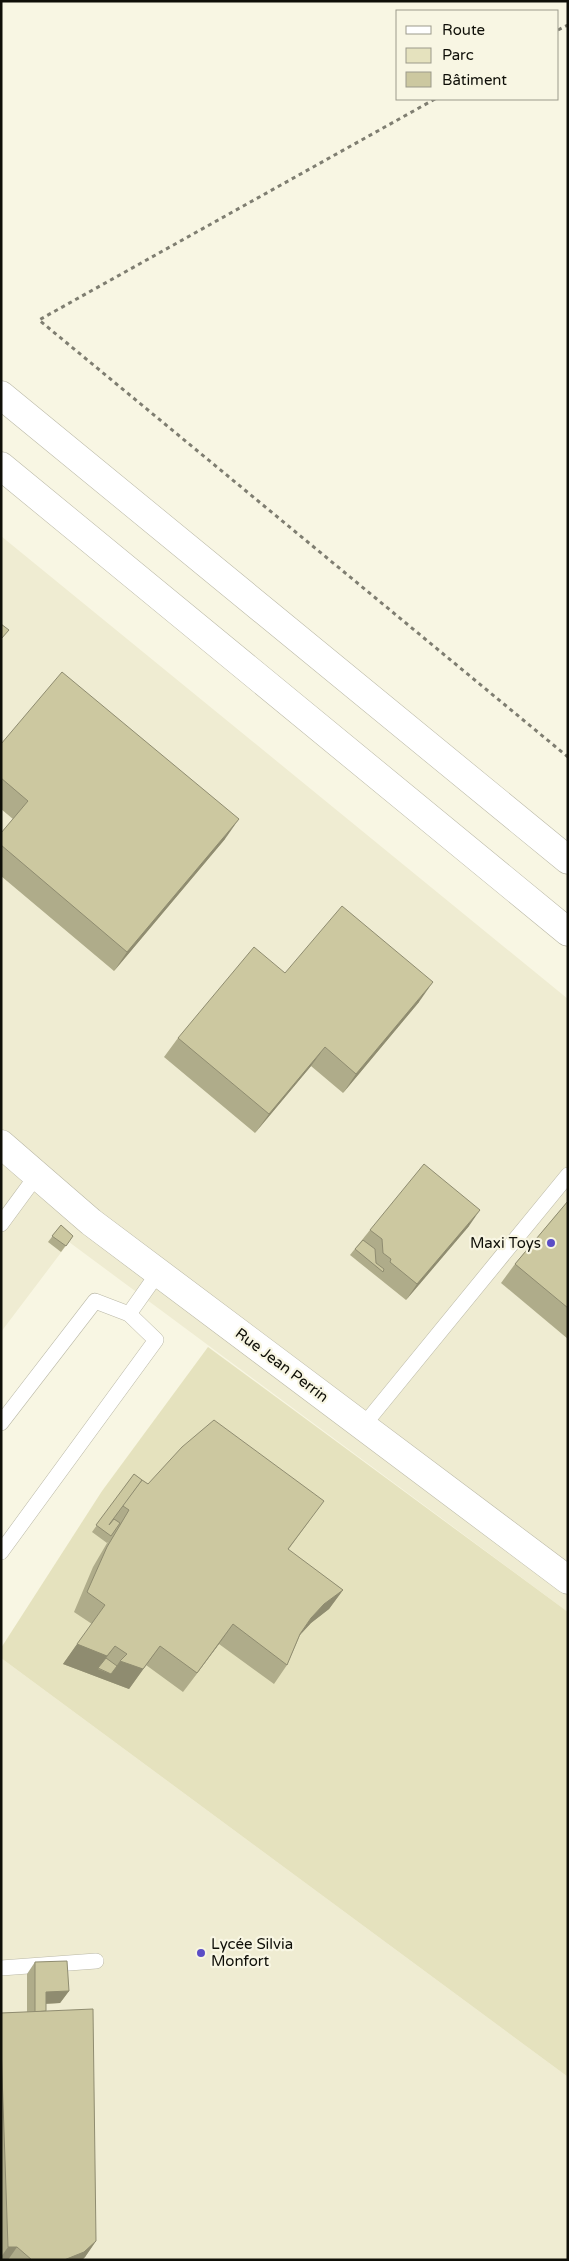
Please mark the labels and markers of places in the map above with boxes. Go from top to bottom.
place label: Maxi Toys [470,1234,541,1252]
marker: Maxi Toys [545,1237,557,1249]
place label: Lycée Silvia Monfort [211,1935,293,1970]
marker: Lycée Silvia Monfort [195,1947,207,1959]

